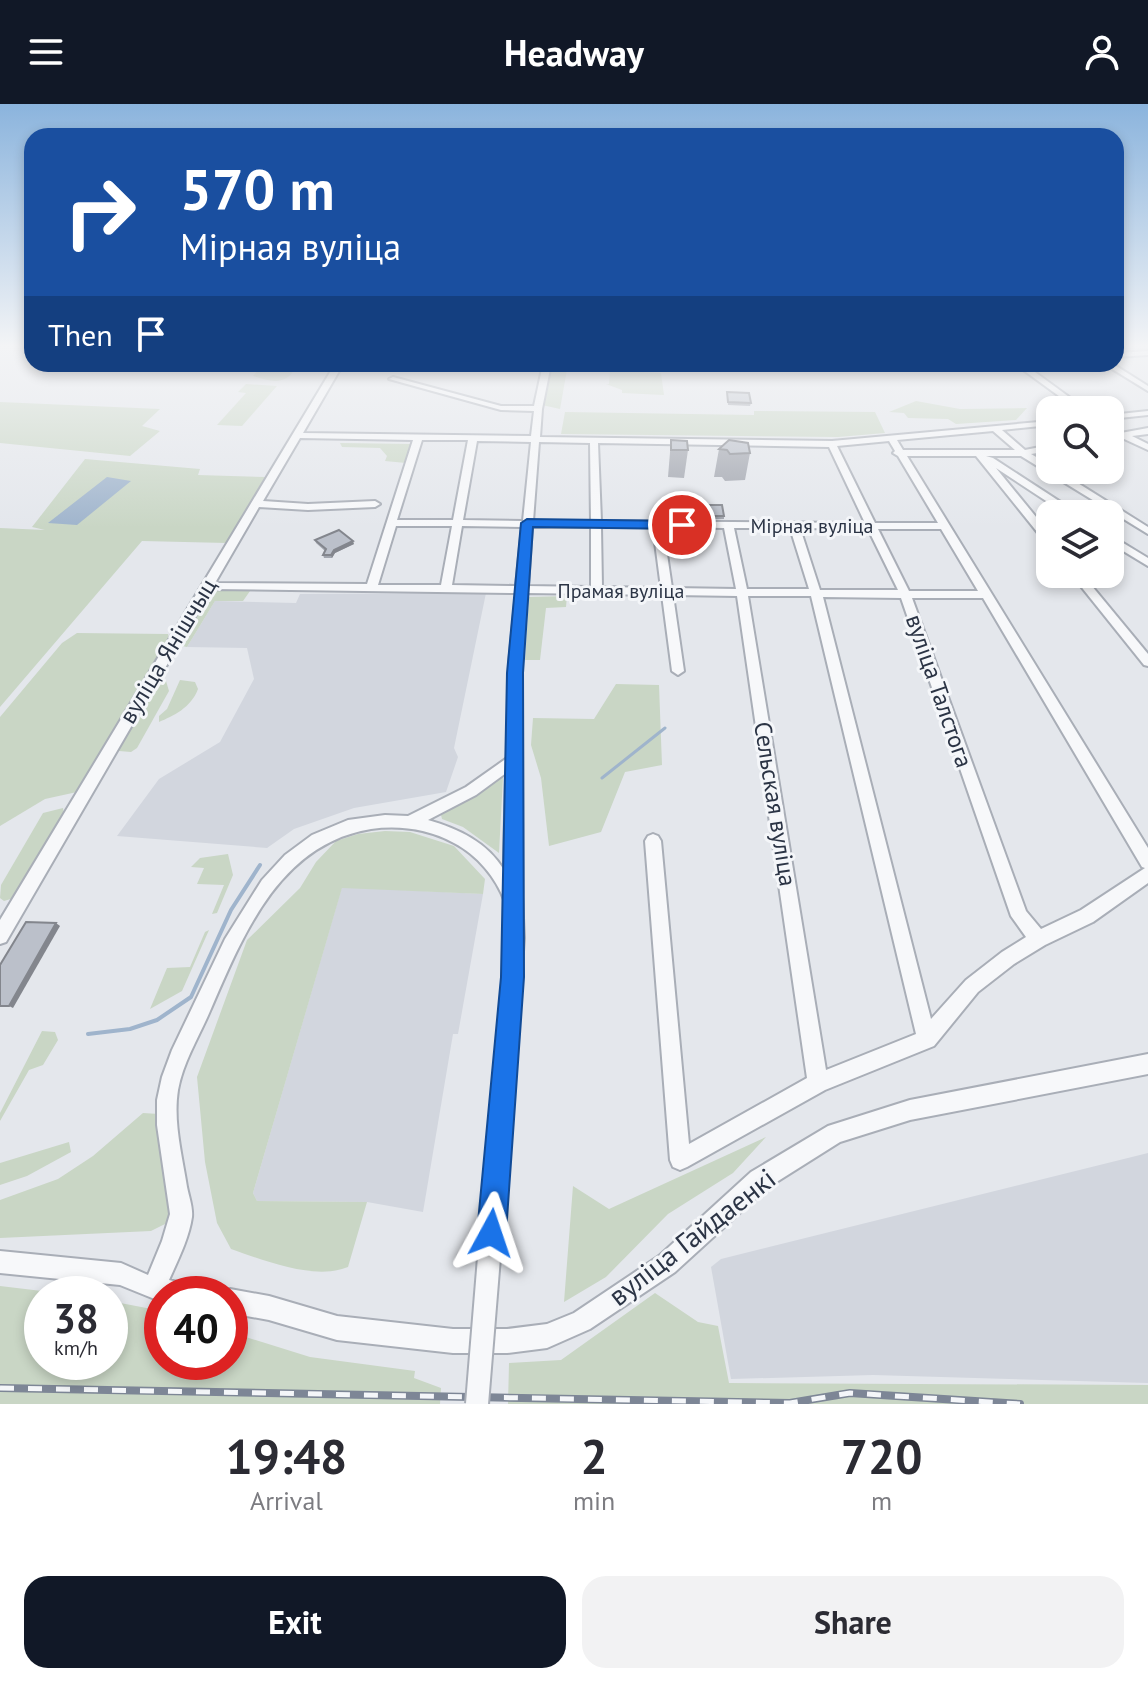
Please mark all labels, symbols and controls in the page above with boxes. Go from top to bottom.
text: Headway [504,29,644,76]
icon: menu [24,30,68,74]
icon: person [1080,30,1124,74]
text: 570 m [180,153,335,225]
icon: right [48,160,152,264]
text: Мірная вуліца [180,223,401,270]
icon: arrive [129,312,173,356]
text: Then [48,315,113,354]
map controls [1036,396,1124,588]
button: search [1036,396,1124,484]
pin [648,491,716,559]
button: layers [1036,500,1124,588]
icon: arrive [660,503,704,547]
street label: Мірная вуліца [751,513,873,539]
street label: вуліца Янішчыц [112,572,223,729]
street label: Прамая вуліца [558,578,684,604]
street label: вуліца Талстога [899,610,980,771]
street label: Сельская вуліца [747,720,804,888]
street label: вуліца Гайдаенкі [600,1160,783,1314]
position arrow [449,1191,533,1275]
speed limit sign: 40 [144,1276,248,1380]
text: 38 [53,1292,99,1344]
text: km/h [54,1335,98,1361]
text: 19:48 [226,1425,347,1487]
text: 2 [580,1425,608,1487]
text: 720 [841,1425,922,1487]
text: Arrival [250,1484,323,1517]
text: min [573,1484,615,1517]
text: m [871,1484,892,1517]
button: Exit [24,1576,566,1668]
button: Share [582,1576,1124,1668]

